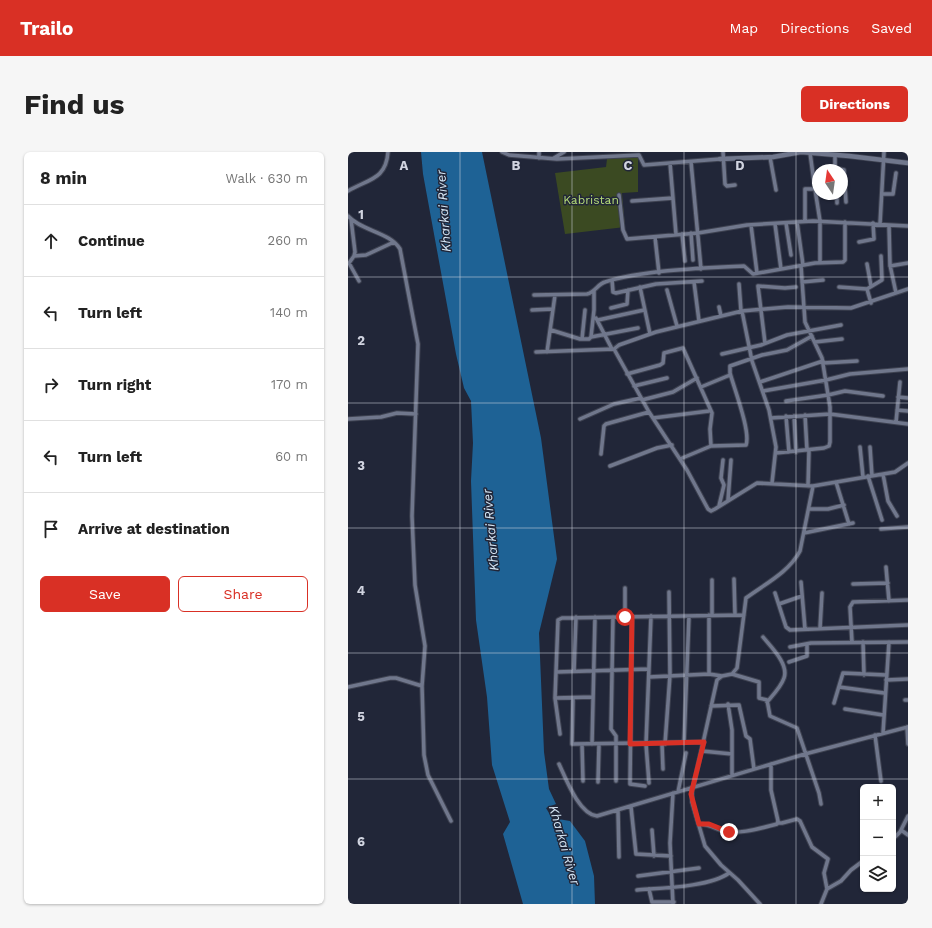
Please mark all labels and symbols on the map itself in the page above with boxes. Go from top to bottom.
text: A [400,158,409,173]
text: B [512,158,521,173]
text: C [624,158,633,173]
text: D [735,158,745,173]
north arrow [812,164,848,200]
water label: Kharkai River [433,168,454,253]
park label: Kabristan [563,193,619,207]
text: 1 [358,207,364,222]
text: 2 [357,333,365,348]
text: 3 [357,458,365,473]
water label: Kharkai River [479,487,502,572]
text: 4 [357,583,366,598]
route start [616,608,634,626]
text: 5 [357,709,365,724]
water label: Kharkai River [546,804,583,888]
route end [720,823,738,841]
text: 6 [357,834,365,849]

